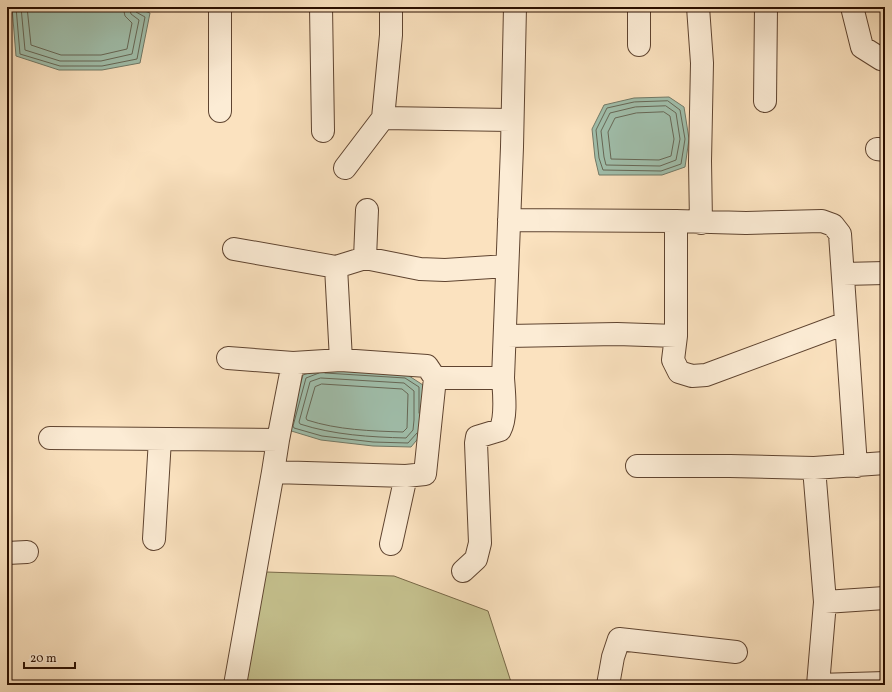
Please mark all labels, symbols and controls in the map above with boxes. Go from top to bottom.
scale bar [24,644,75,670]
text: 20 m [30,651,57,667]

